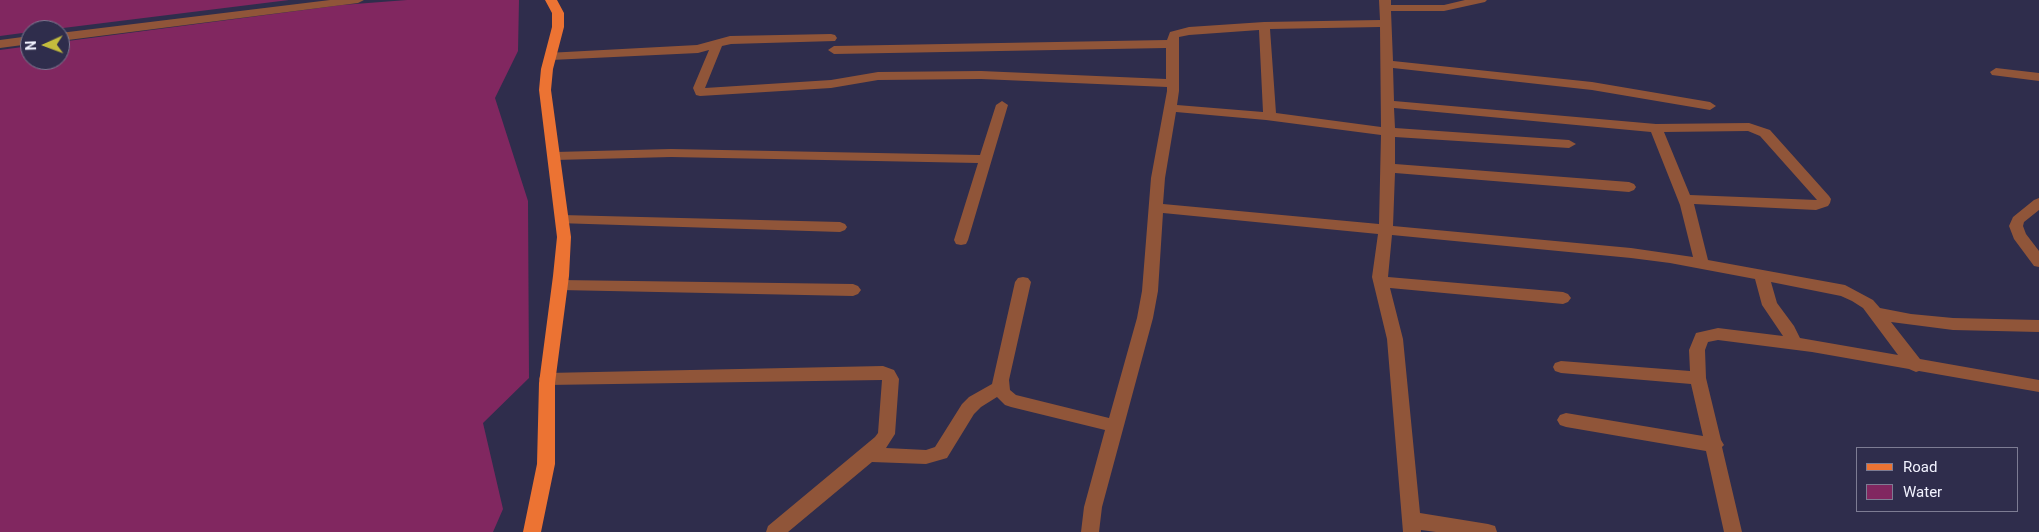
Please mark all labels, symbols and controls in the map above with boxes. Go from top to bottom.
north arrow [20,20,70,70]
text: N [23,40,39,51]
legend [1856,447,2019,512]
text: Road [1903,458,1937,476]
text: Water [1903,483,1942,501]

